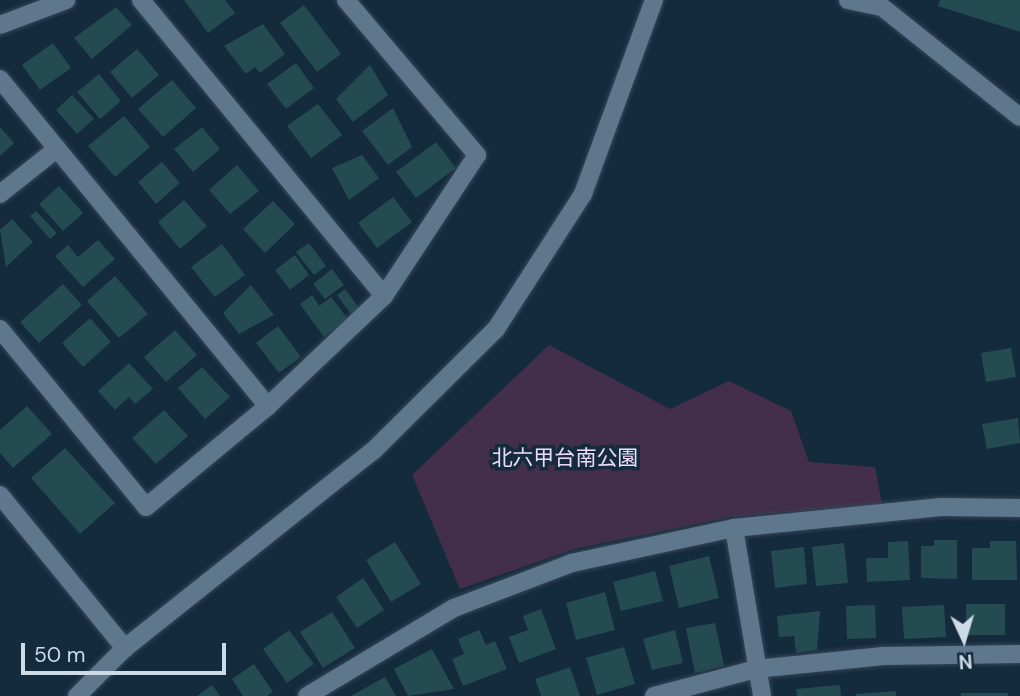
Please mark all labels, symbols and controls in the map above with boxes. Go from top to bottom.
park label: 北六甲台南公園 [492,445,638,471]
north arrow [929,605,999,675]
scale bar [24,630,229,674]
text: 50 m [34,641,85,669]
text: N [958,648,973,674]

